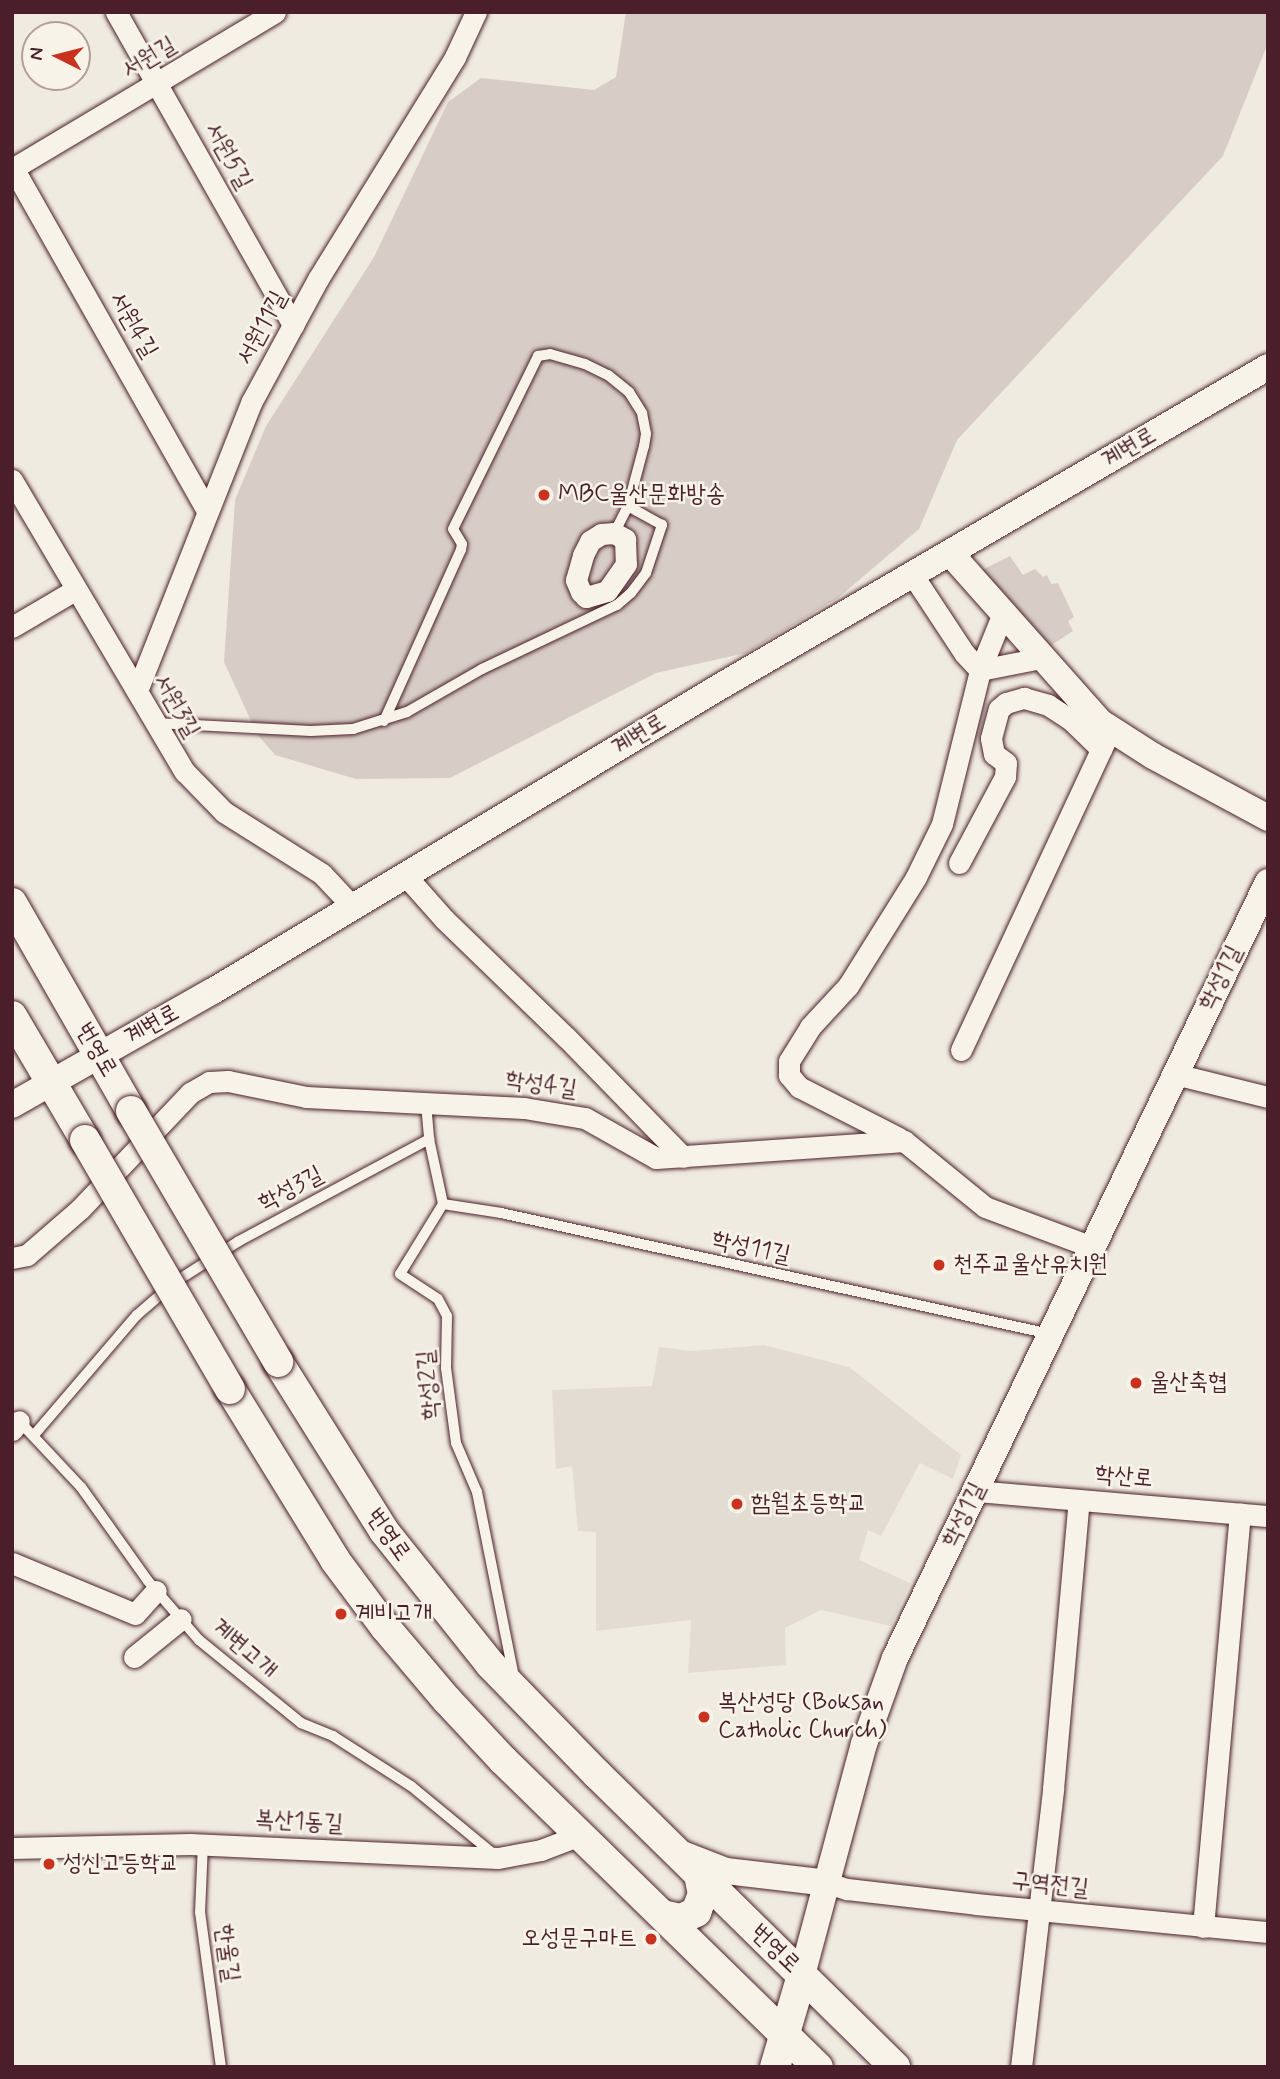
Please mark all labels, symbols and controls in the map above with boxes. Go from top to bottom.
north arrow [21,21,91,91]
street label: 서원길 [117,31,181,85]
text: N [24,46,50,62]
street label: 서원5길 [198,117,258,195]
street label: 서원11길 [231,286,293,370]
street label: 서원4길 [103,287,163,363]
street label: 계변로 [1097,421,1161,475]
place label: MBC울산문화방송 [558,481,725,509]
marker: MBC울산문화방송 [536,487,552,503]
street label: 서원3길 [146,669,206,743]
street label: 계변로 [607,708,671,762]
street label: 학성1길 [1193,941,1249,1015]
street label: 계변로 [120,998,184,1052]
street label: 번영로 [69,1018,123,1082]
street label: 학성4길 [503,1066,579,1104]
street label: 학성3길 [254,1160,328,1218]
street label: 학성11길 [709,1226,793,1270]
place label: 천주교울산유치원 [953,1251,1108,1279]
marker: 천주교울산유치원 [931,1257,947,1273]
street label: 학성2길 [412,1349,446,1421]
place label: 울산축협 [1150,1369,1227,1397]
marker: 울산축협 [1128,1375,1144,1391]
street label: 학산로 [1094,1460,1154,1494]
street label: 학성1길 [936,1478,992,1552]
place label: 함월초등학교 [751,1490,867,1518]
marker: 함월초등학교 [729,1496,745,1512]
street label: 번영로 [360,1503,416,1567]
place label: 계비고개 [355,1600,432,1628]
marker: 계비고개 [333,1606,349,1622]
street label: 계변고개 [205,1613,283,1685]
place label: 복산성당 (Boksan Catholic Church) [718,1689,893,1745]
marker: 복산성당 (Boksan Catholic Church) [696,1709,712,1725]
street label: 복산1동길 [254,1805,344,1839]
place label: 성신고등학교 [63,1850,179,1878]
marker: 성신고등학교 [41,1856,57,1872]
street label: 구역전길 [1010,1867,1090,1903]
street label: 번영로 [744,1919,806,1979]
street label: 한울길 [209,1922,245,1984]
place label: 오성문구마트 [521,1925,637,1953]
marker: 오성문구마트 [643,1931,659,1947]

